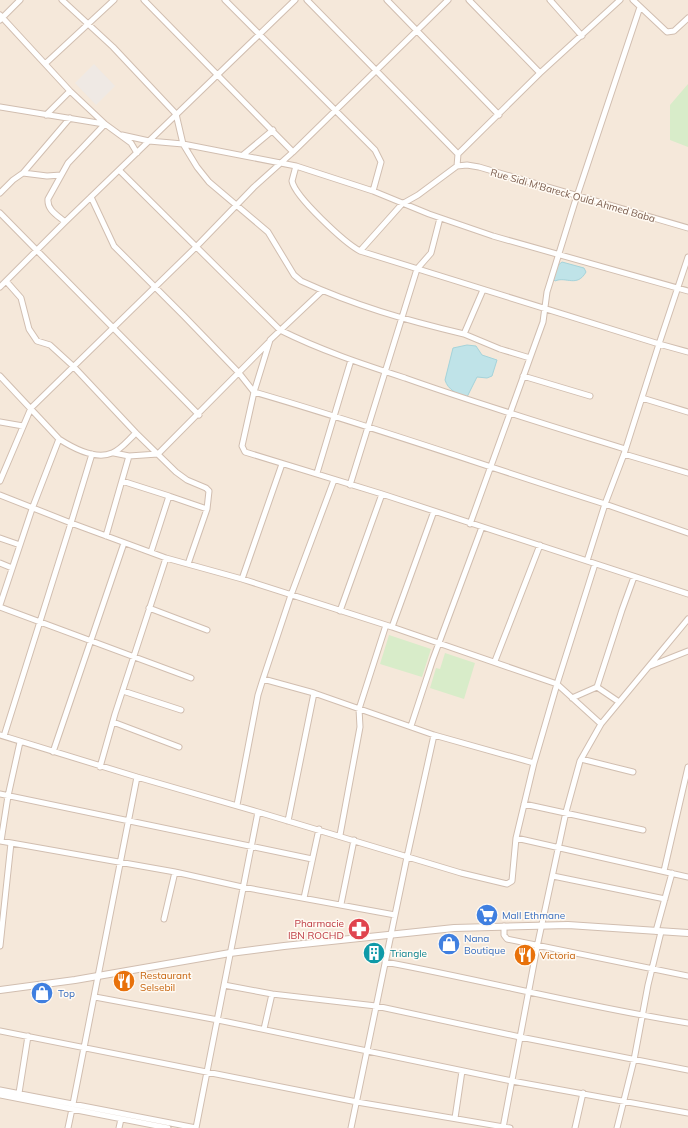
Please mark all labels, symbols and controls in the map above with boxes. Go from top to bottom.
street label: Rue Sidi M'Bareck Ould Ahmed Baba [489,166,657,225]
supermarket icon: Mall Ethmane [474,902,500,928]
place label: Mall Ethmane [502,909,565,922]
pharmacy icon: Pharmacie IBN ROCHD [346,916,372,942]
place label: Pharmacie IBN ROCHD [288,917,344,942]
shop icon: Nana Boutique [436,931,462,957]
place label: Nana Boutique [464,932,505,957]
building icon: Triangle [361,940,387,966]
restaurant icon: Victoria [512,942,538,968]
place label: Triangle [390,947,427,960]
place label: Victoria [540,949,575,962]
restaurant icon: Restaurant Selsebil [111,968,137,994]
place label: Restaurant Selsebil [140,969,192,994]
shop icon: Top [29,980,55,1006]
place label: Top [58,987,75,1000]

